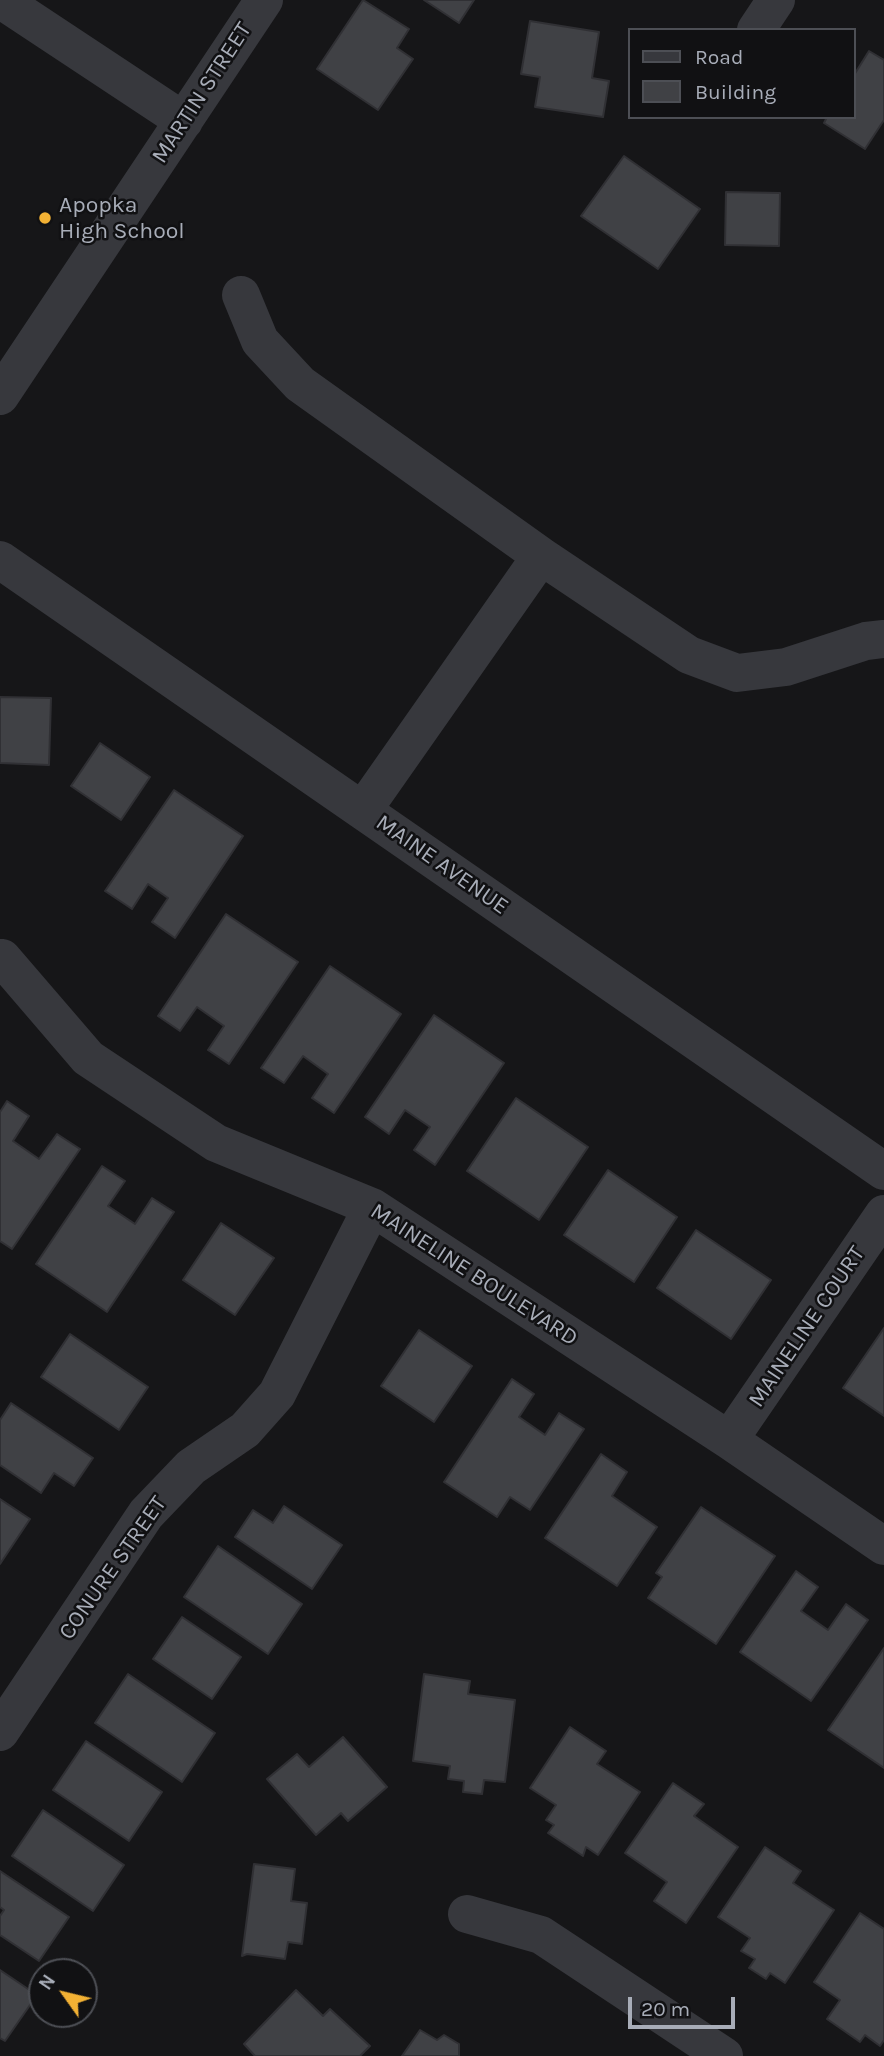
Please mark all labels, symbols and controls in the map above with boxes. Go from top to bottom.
street label: MARTIN STREET [146,17,258,169]
legend [628,28,856,119]
text: Road [695,45,743,69]
text: Building [695,80,776,104]
place label: Apopka High School [59,191,185,245]
marker: Apopka High School [37,210,53,226]
street label: MAINE AVENUE [370,809,514,921]
street label: MAINELINE BOULEVARD [365,1198,583,1352]
street label: MAINELINE COURT [743,1241,871,1413]
street label: CONURE STREET [53,1491,173,1645]
north arrow [28,1958,98,2028]
text: N [34,1971,60,1994]
scale bar [632,1982,739,2026]
text: 20 m [641,1997,690,2021]

